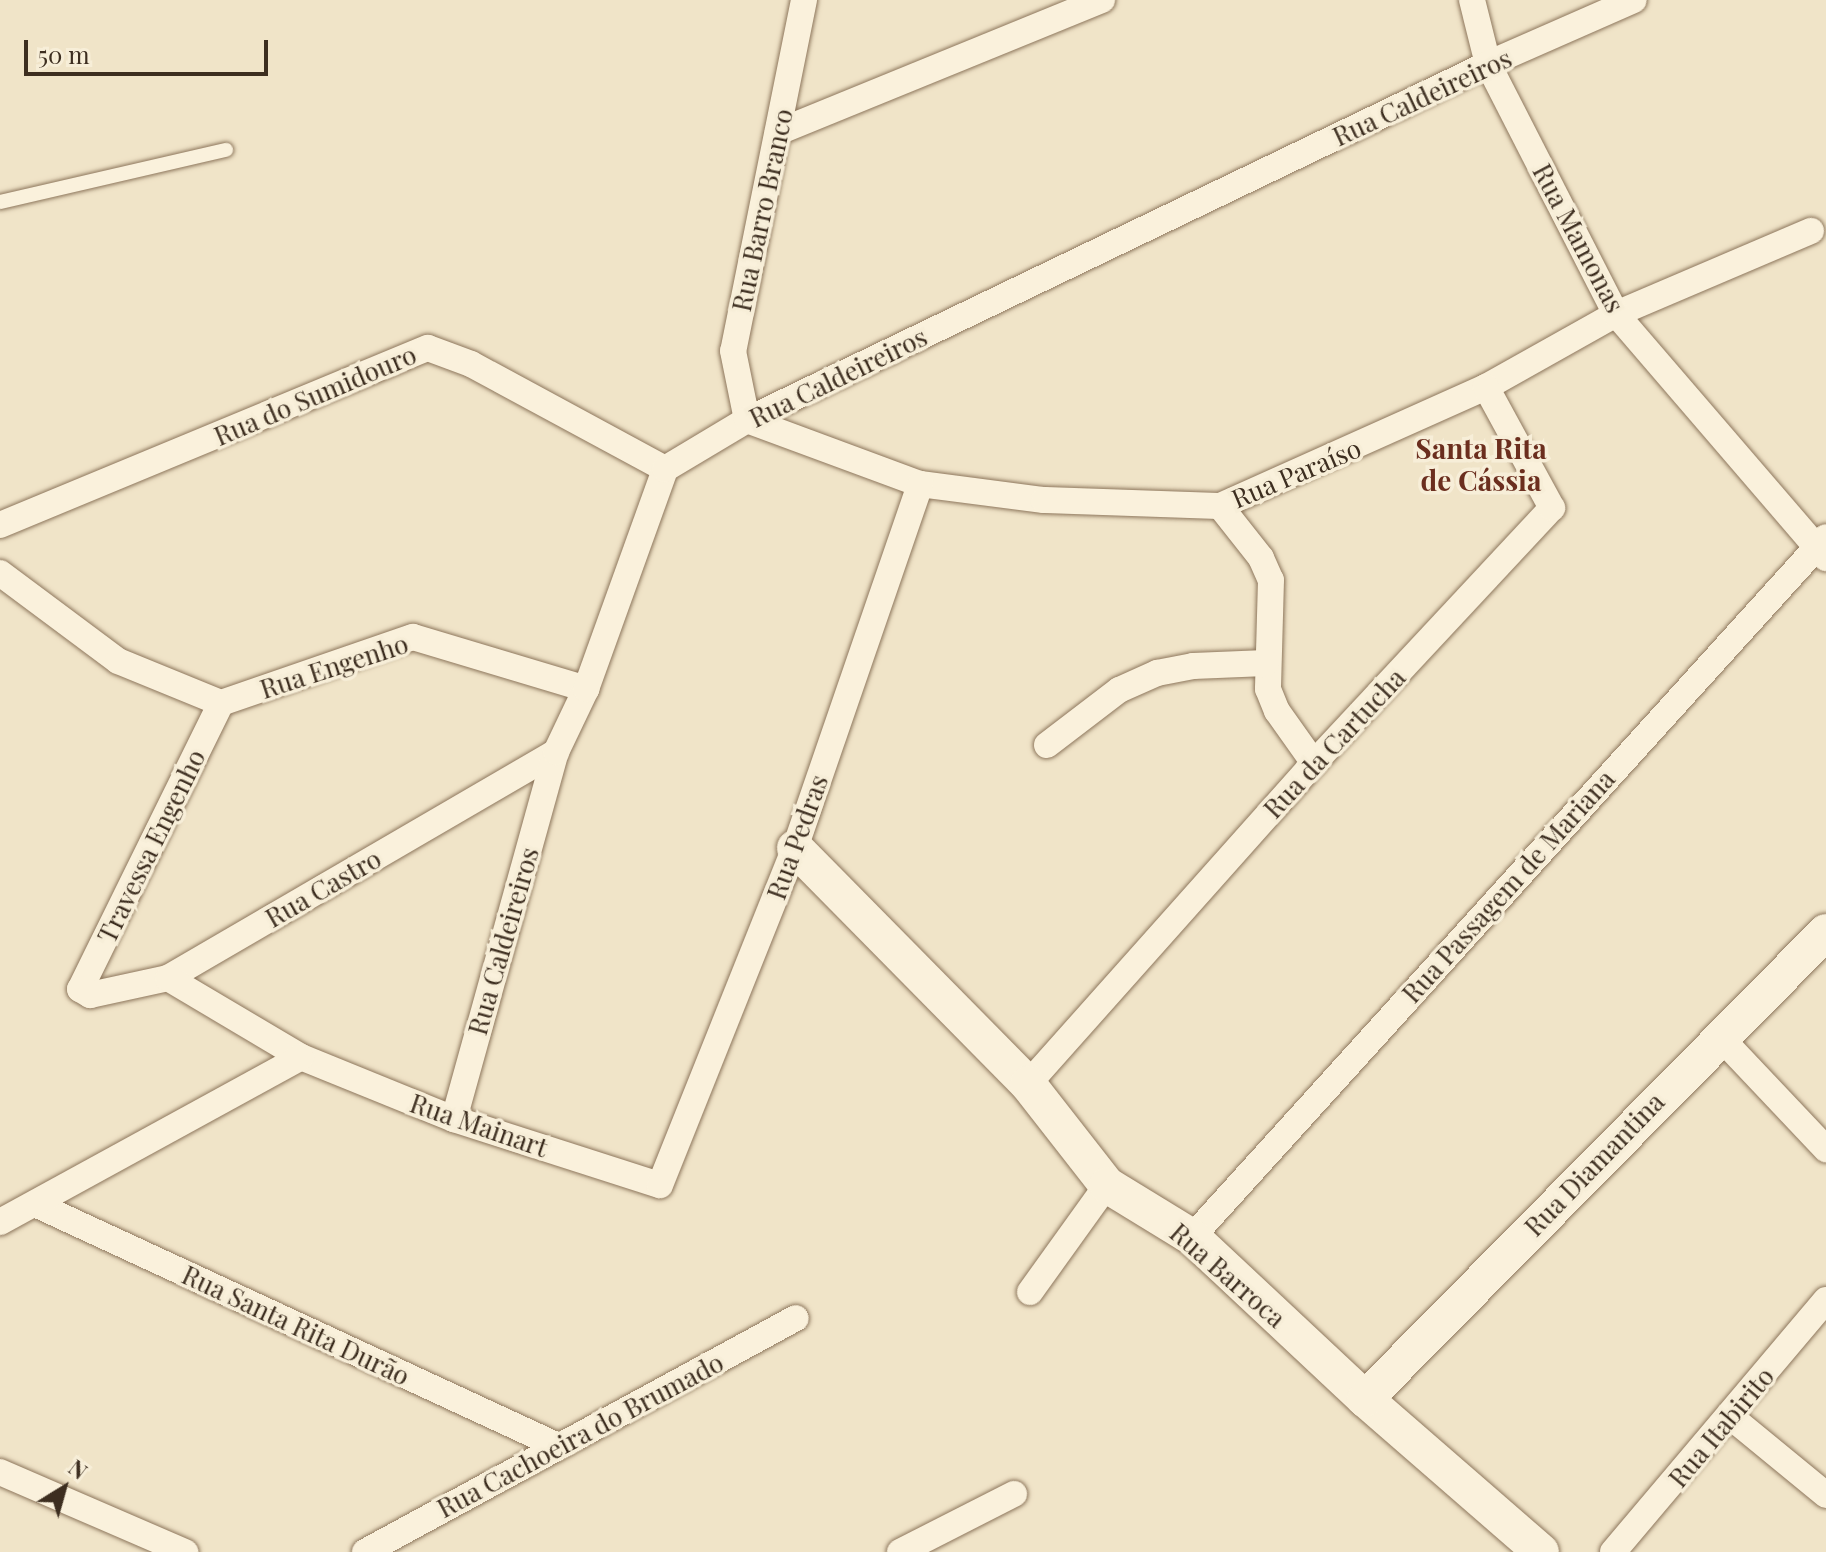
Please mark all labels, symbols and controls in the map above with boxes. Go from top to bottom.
scale bar [28,24,272,74]
text: 50 m [38,38,90,70]
street label: Rua Caldeireiros [1327,42,1517,152]
street label: Rua Barro Branco [725,106,799,314]
street label: Rua Mamonas [1527,158,1631,318]
street label: Rua Caldeireiros [744,320,932,434]
street label: Rua do Sumidouro [209,338,421,452]
district label: Santa Rita de Cássia [1415,431,1547,497]
street label: Rua Paraíso [1227,432,1365,514]
street label: Rua Engenho [256,627,412,705]
street label: Rua da Cartucha [1257,662,1411,824]
street label: Travessa Engenho [91,744,211,948]
street label: Rua Passagem de Mariana [1395,763,1621,1009]
street label: Rua Pedras [760,770,834,904]
street label: Rua Castro [260,842,386,934]
street label: Rua Caldeireiros [461,843,545,1039]
street label: Rua Diamantina [1518,1086,1670,1242]
street label: Rua Mainart [406,1087,552,1163]
street label: Rua Barroca [1164,1216,1292,1334]
street label: Rua Santa Rita Durão [177,1258,415,1392]
street label: Rua Cachoeira do Brumado [431,1346,729,1524]
street label: Rua Itabirito [1662,1361,1780,1493]
north arrow [24,1448,104,1528]
text: N [63,1452,94,1486]

